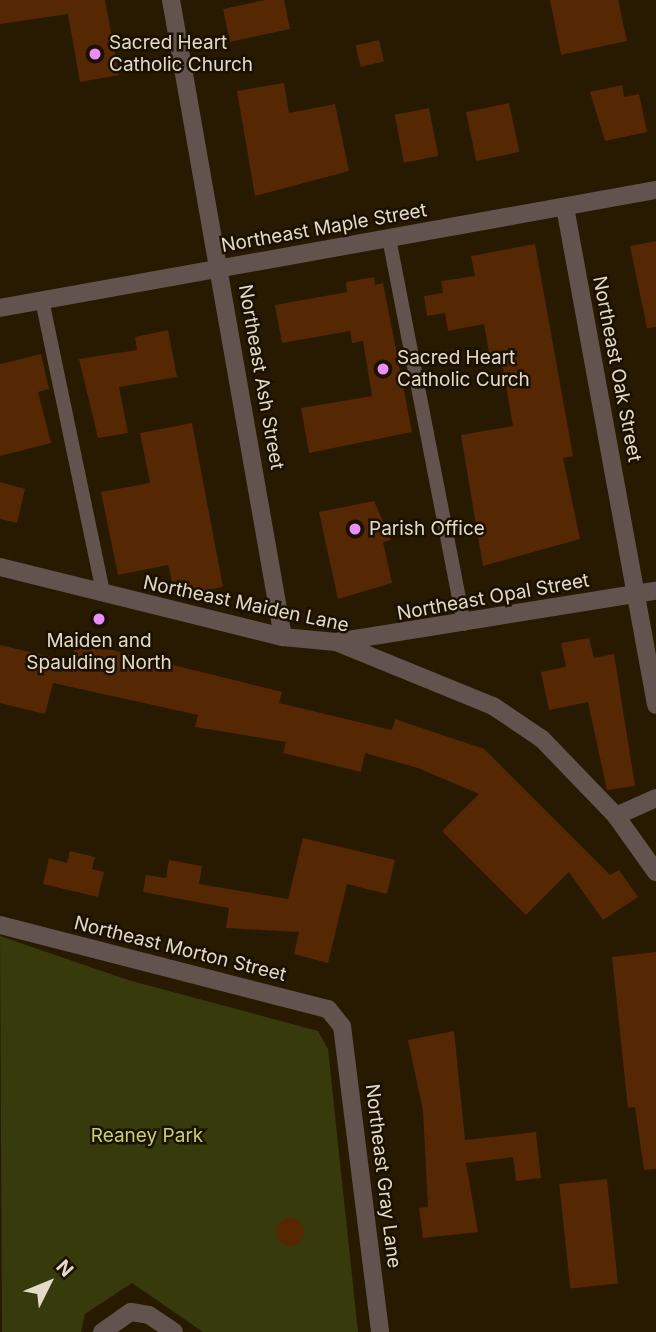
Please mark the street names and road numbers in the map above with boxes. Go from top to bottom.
street label: Northeast Maple Street [219,199,429,257]
street label: Northeast Oak Street [588,274,646,464]
street label: Northeast Ash Street [233,283,289,471]
street label: Northeast Opal Street [395,569,591,625]
street label: Northeast Maiden Lane [141,571,351,637]
street label: Northeast Morton Street [72,912,288,986]
street label: Northeast Gray Lane [360,1083,406,1269]

